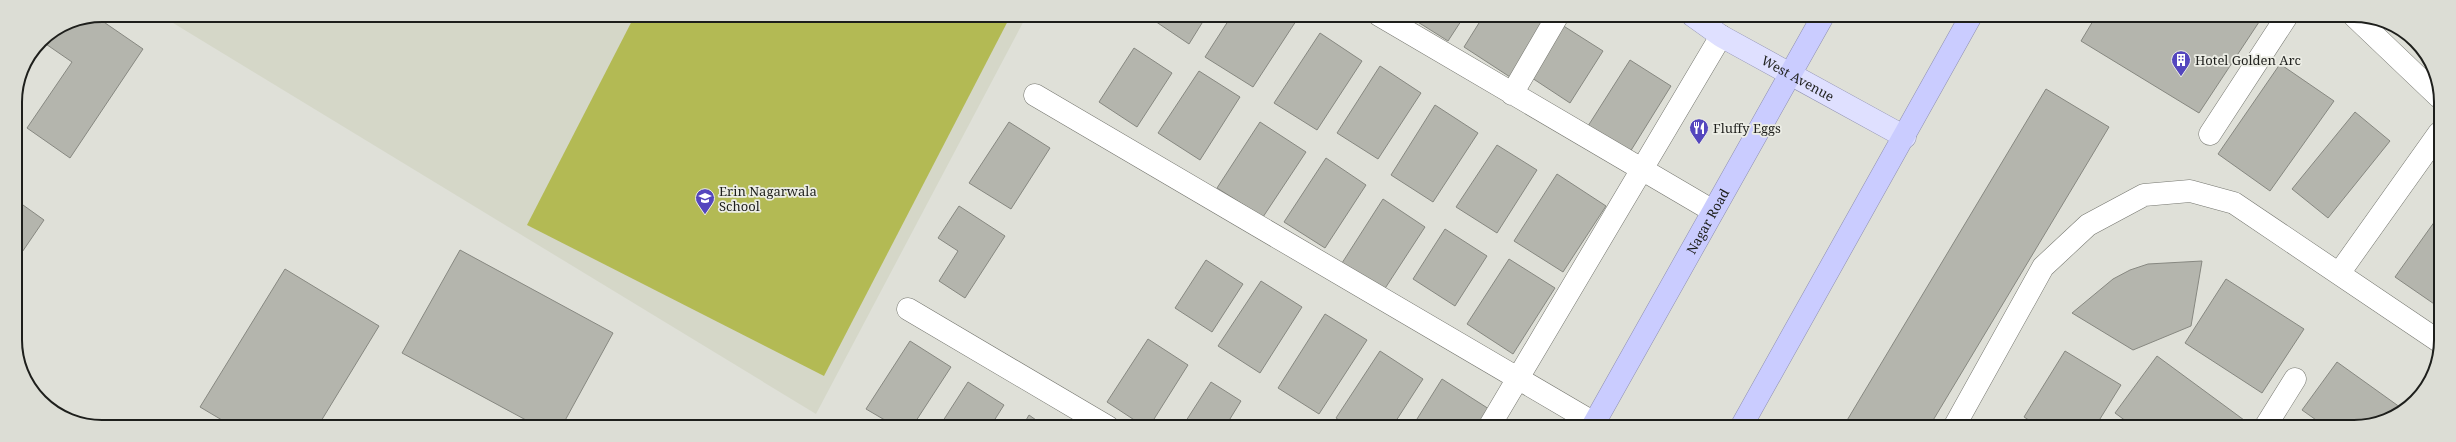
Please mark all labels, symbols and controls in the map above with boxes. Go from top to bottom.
building icon: Hotel Golden Arc [2170,49,2192,77]
street label: West Avenue [1758,51,1837,105]
place label: Hotel Golden Arc [2195,51,2301,69]
restaurant icon: Fluffy Eggs [1688,117,1710,145]
place label: Fluffy Eggs [1713,119,1781,137]
place label: Erin Nagarwala School [719,182,817,215]
street label: Nagar Road [1682,185,1733,257]
school or university icon: Erin Nagarwala School [694,187,716,215]

